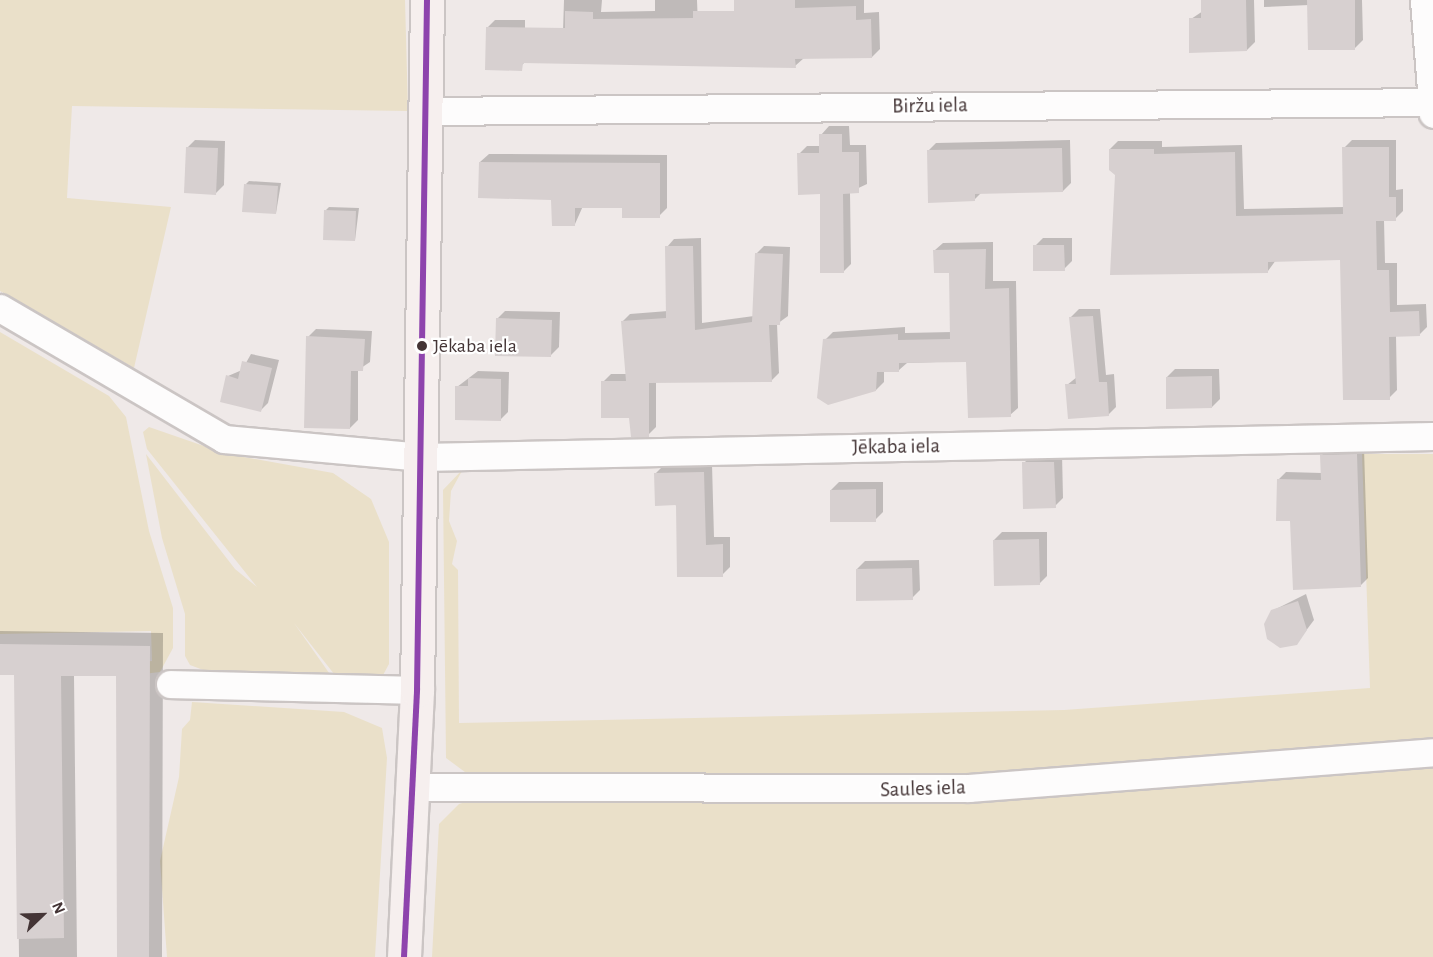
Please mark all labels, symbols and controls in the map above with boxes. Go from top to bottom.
street label: Biržu iela [892,93,968,119]
place label: Jēkaba iela [433,334,517,358]
marker: Jēkaba iela [416,340,428,352]
street label: Jēkaba iela [852,434,940,460]
street label: Saules iela [880,775,966,803]
north arrow [12,885,72,945]
text: N [49,900,68,916]

